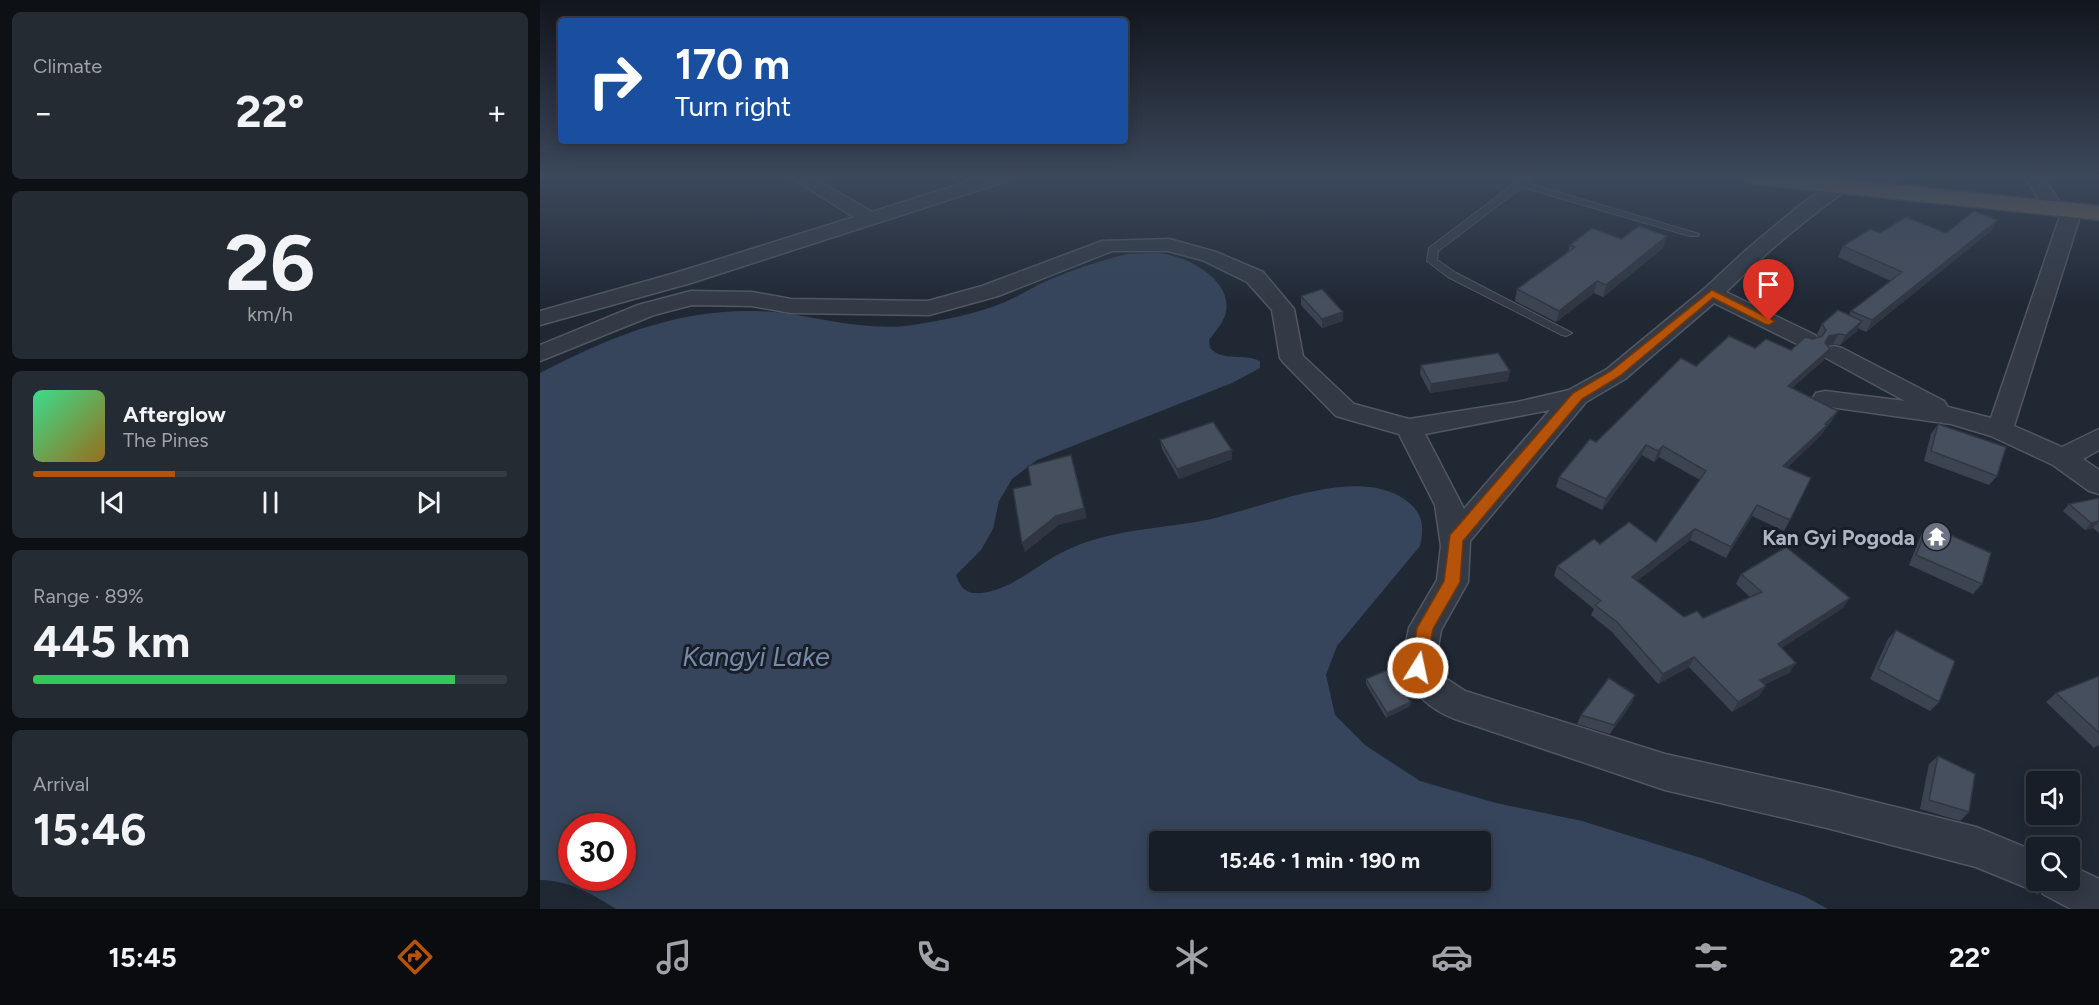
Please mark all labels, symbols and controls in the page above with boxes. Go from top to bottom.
text: 170 m [675,39,790,90]
icon: right [576,42,654,120]
text: Climate [33,54,102,78]
text: 22° [235,84,305,138]
text: Turn right [675,90,791,123]
text: − [33,93,54,132]
text: + [486,93,507,132]
text: 26 [225,216,315,310]
pin [1743,259,1794,321]
icon: arrive [1752,268,1785,301]
text: km/h [247,302,293,326]
text: Afterglow [123,401,226,428]
text: The Pines [123,428,209,452]
icon: previous [96,486,129,519]
icon: pause [254,486,287,519]
icon: next [412,486,445,519]
temple icon: Kan Gyi Pogoda [1920,521,1952,553]
place label: Kan Gyi Pogoda [1762,525,1915,550]
text: Range · 89% [33,584,144,608]
text: 445 km [33,614,190,668]
position arrow [1386,636,1450,700]
water label: Kangyi Lake [682,640,830,673]
map controls [2026,771,2080,891]
button: sound [2026,771,2080,825]
text: Arrival [33,772,89,796]
text: 15:46 [33,802,146,856]
speed limit sign: 30 [558,813,636,891]
button: search [2026,837,2080,891]
text: 15:46 · 1 min · 190 m [1220,847,1420,874]
icon: directions [394,936,436,978]
icon: music [653,936,695,978]
icon: phone [912,936,954,978]
icon: climate [1171,936,1213,978]
icon: car [1431,936,1473,978]
icon: filters [1690,936,1732,978]
text: 15:45 [109,941,177,974]
text: 22° [1949,941,1990,974]

